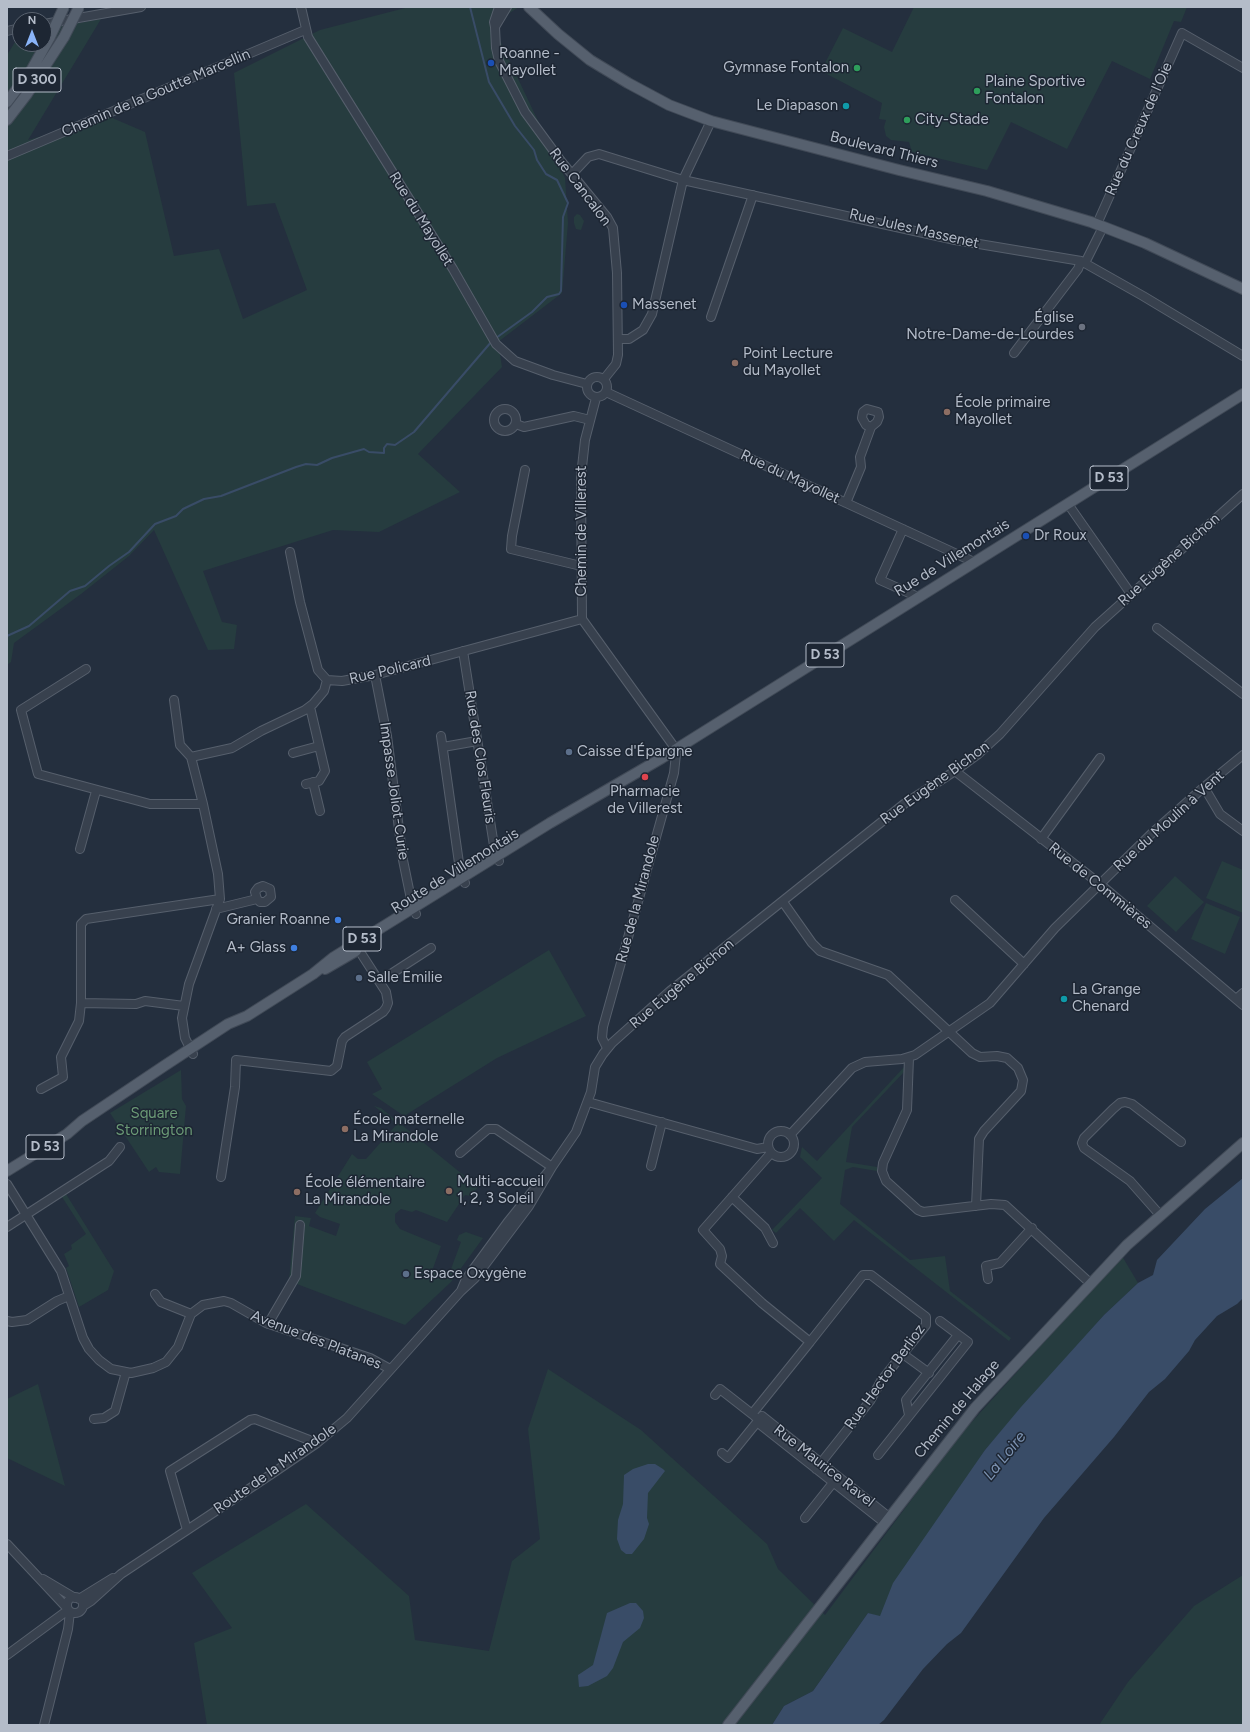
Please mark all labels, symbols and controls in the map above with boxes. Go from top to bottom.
north arrow [12,12,52,52]
text: N [28,14,36,27]
street label: Chemin de la Goutte Marcellin [59,45,253,141]
place label: Roanne - Mayollet [499,45,560,80]
marker: Roanne - Mayollet [486,58,496,68]
place label: Gymnase Fontalon [723,59,849,77]
street label: Rue du Creux de l'Oie [1101,60,1177,198]
marker: Gymnase Fontalon [852,63,862,73]
road number: D 300 [13,68,61,92]
place label: Plaine Sportive Fontalon [985,73,1085,108]
marker: Plaine Sportive Fontalon [972,86,982,96]
place label: Le Diapason [756,97,838,115]
marker: Le Diapason [841,101,851,111]
place label: City-Stade [915,111,989,129]
marker: City-Stade [902,115,912,125]
street label: Boulevard Thiers [828,128,940,172]
street label: Rue Cancalon [545,145,615,229]
street label: Rue du Mayollet [385,169,457,269]
street label: Rue Jules Massenet [847,205,981,253]
place label: Massenet [632,296,697,314]
marker: Massenet [619,300,629,310]
place label: Église Notre-Dame-de-Lourdes [906,309,1074,344]
marker: Église Notre-Dame-de-Lourdes [1077,322,1087,332]
place label: Point Lecture du Mayollet [743,345,833,380]
marker: Point Lecture du Mayollet [730,358,740,368]
place label: École primaire Mayollet [955,394,1050,429]
marker: École primaire Mayollet [942,407,952,417]
street label: Rue du Mayollet [737,446,843,508]
street label: Chemin de Villerest [573,466,591,596]
road number: D 53 [1090,466,1128,490]
street label: Rue Eugène Bichon [1115,510,1223,610]
street label: Rue de Villemontais [891,515,1013,601]
place label: Dr Roux [1034,527,1087,545]
marker: Dr Roux [1021,531,1031,541]
road number: D 53 [806,643,844,667]
street label: Rue Policard [347,652,433,688]
street label: Rue des Clos Fleuris [461,689,499,825]
street label: Impasse Joliot-Curie [375,721,413,861]
street label: Rue Eugène Bichon [877,737,993,829]
place label: Caisse d'Épargne [577,743,692,761]
marker: Caisse d'Épargne [564,747,574,757]
street label: Rue du Moulin à Vent [1110,767,1228,875]
marker: Pharmacie de Villerest [640,772,650,782]
place label: Pharmacie de Villerest [607,783,683,818]
street label: Route de Villemontais [388,824,522,918]
street label: Rue de la Mirandole [612,833,664,965]
street label: Rue de Commières [1045,839,1155,933]
place label: Granier Roanne [226,911,330,929]
marker: Granier Roanne [333,915,343,925]
road number: D 53 [343,927,381,951]
street label: Rue Eugène Bichon [626,935,738,1033]
place label: A+ Glass [226,939,286,957]
marker: A+ Glass [289,943,299,953]
place label: Salle Emilie [367,969,442,987]
marker: Salle Emilie [354,973,364,983]
place label: La Grange Chenard [1072,981,1141,1016]
marker: La Grange Chenard [1059,994,1069,1004]
park label: Square Storrington [115,1105,193,1140]
place label: École maternelle La Mirandole [353,1111,465,1146]
marker: École maternelle La Mirandole [340,1124,350,1134]
road number: D 53 [26,1135,64,1159]
place label: Multi-accueil 1, 2, 3 Soleil [457,1173,544,1208]
place label: École élémentaire La Mirandole [305,1174,425,1209]
marker: Multi-accueil 1, 2, 3 Soleil [444,1186,454,1196]
marker: École élémentaire La Mirandole [292,1187,302,1197]
place label: Espace Oxygène [414,1265,526,1283]
marker: Espace Oxygène [401,1269,411,1279]
street label: Avenue des Platanes [248,1307,384,1373]
street label: Rue Hector Berlioz [841,1321,929,1433]
street label: Chemin de Halage [910,1356,1004,1462]
street label: Route de la Mirandole [210,1420,340,1518]
street label: Rue Maurice Ravel [770,1421,878,1511]
water label: La Loire [980,1428,1030,1484]

